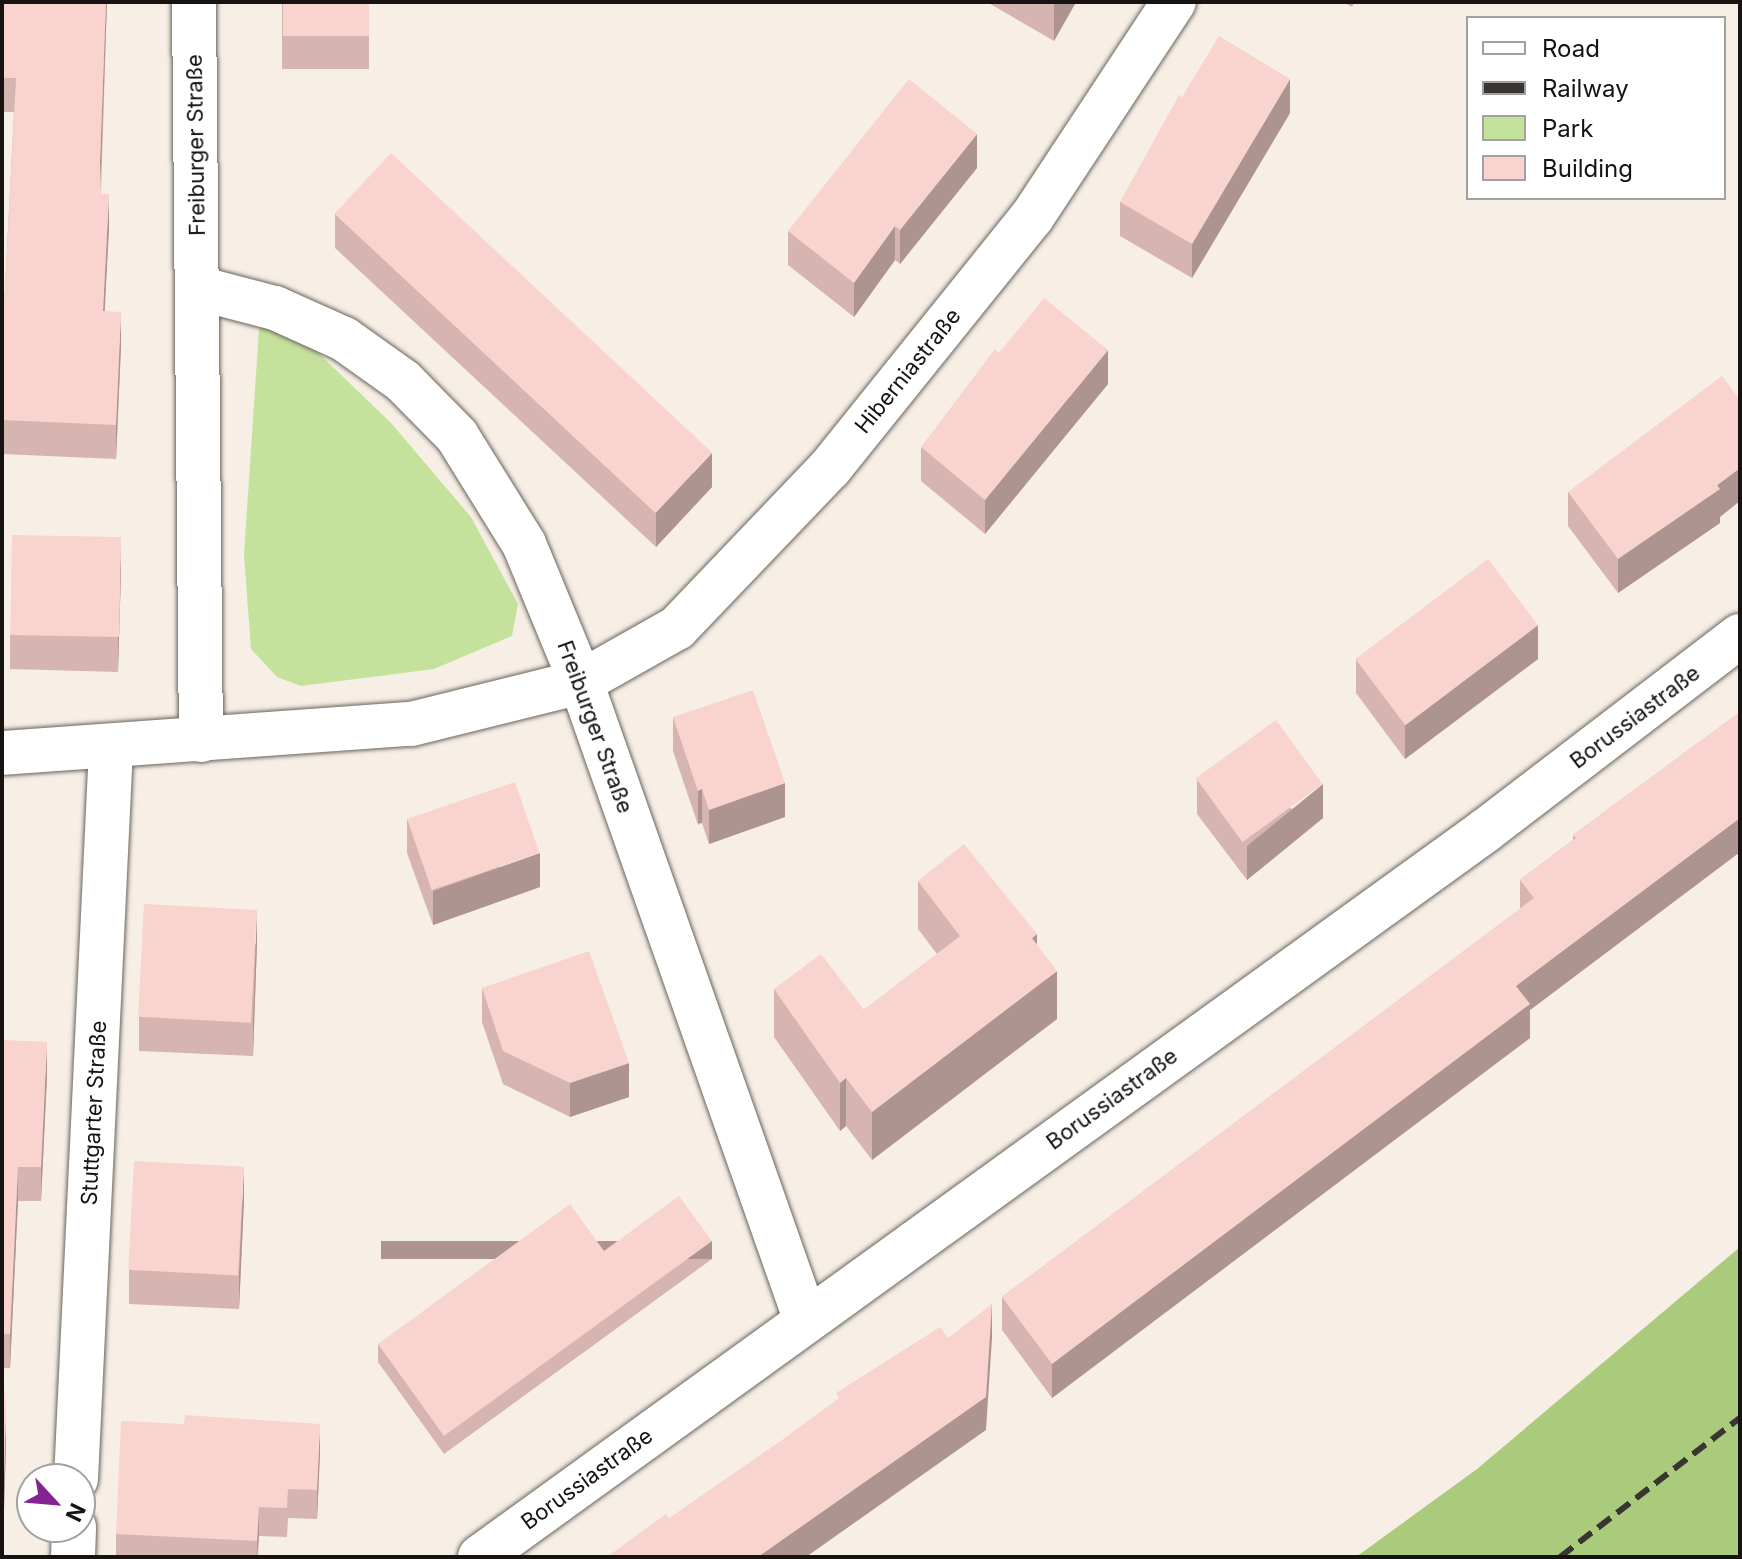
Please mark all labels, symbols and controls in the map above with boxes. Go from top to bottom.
legend [1466,16,1726,200]
text: Road [1542,34,1600,63]
street label: Freiburger Straße [181,54,211,236]
text: Railway [1542,74,1629,103]
text: Park [1542,114,1593,143]
text: Building [1542,154,1633,183]
street label: Hiberniastraße [850,303,966,439]
street label: Freiburger Straße [551,637,639,817]
street label: Borussiastraße [1565,660,1705,774]
street label: Stuttgarter Straße [76,1020,112,1206]
street label: Borussiastraße [1041,1043,1183,1155]
street label: Borussiastraße [516,1423,658,1535]
north arrow [16,1463,96,1543]
text: N [60,1499,91,1526]

